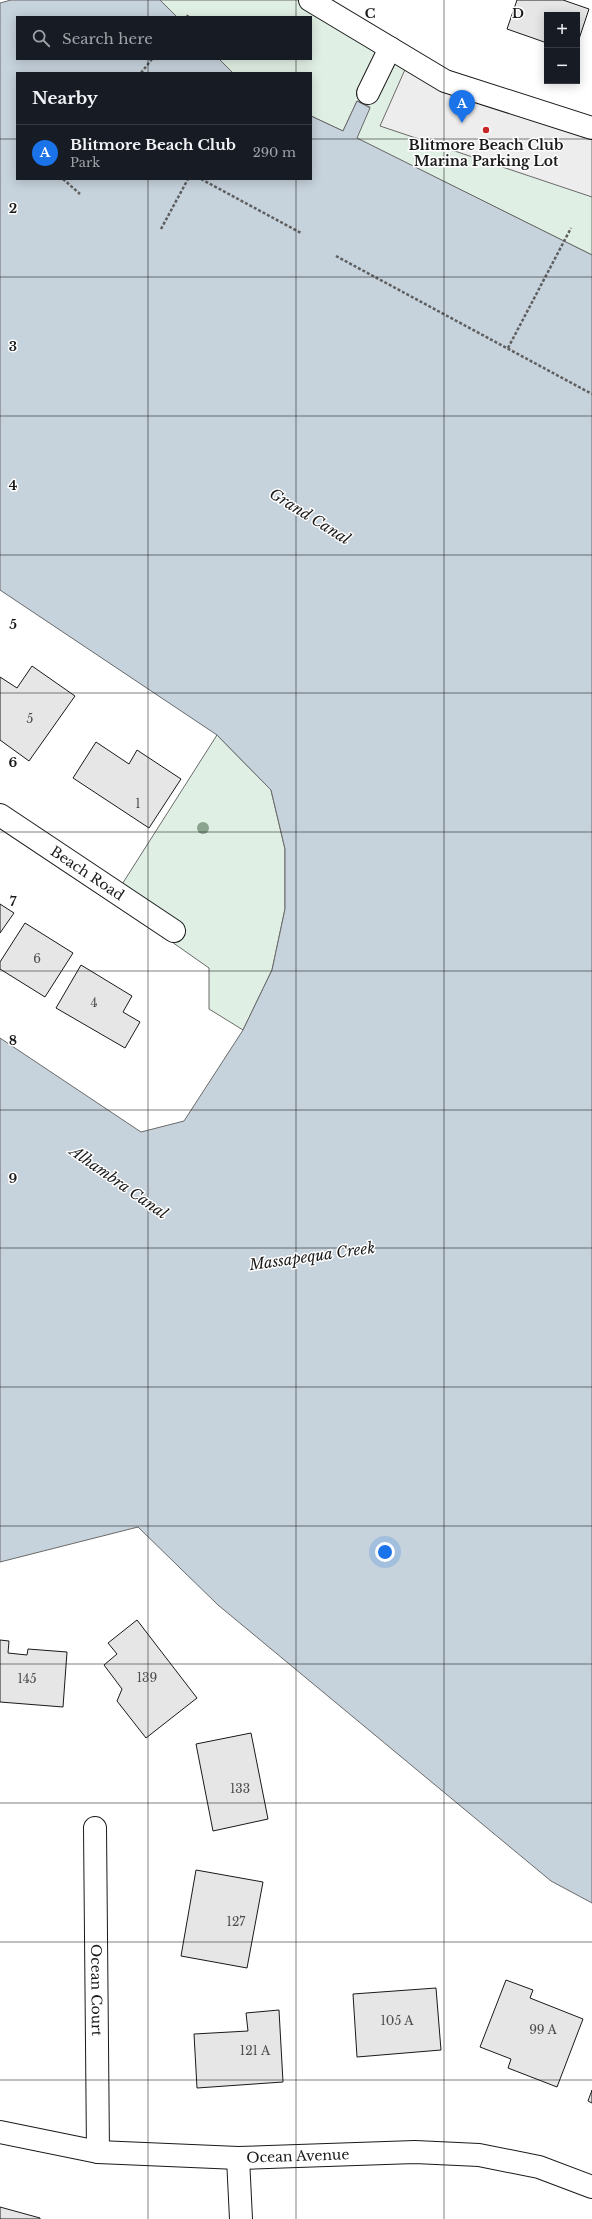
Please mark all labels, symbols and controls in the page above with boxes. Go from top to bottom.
text: C [365,5,376,22]
text: D [512,5,524,22]
map controls [544,12,580,84]
button: + [544,12,580,48]
search box [16,16,312,60]
icon: search [30,27,52,49]
text: Search here [62,29,153,48]
button: − [544,48,580,84]
text: Nearby [32,88,98,109]
pin: A [449,90,475,123]
marker: Blitmore Beach Club Marina Parking Lot [481,125,491,135]
text: Blitmore Beach Club [70,135,236,154]
place label: Blitmore Beach Club Marina Parking Lot [409,136,563,170]
text: A [40,144,50,161]
text: 290 m [253,144,296,161]
text: Park [70,154,100,171]
text: 2 [9,200,17,217]
text: 3 [9,338,17,355]
text: 4 [9,477,18,494]
water label: Grand Canal [266,484,354,548]
text: 5 [9,616,17,633]
house number: 5 [27,711,34,726]
text: 6 [9,754,18,771]
house number: 1 [135,796,141,811]
street label: Beach Road [47,842,128,905]
text: 7 [10,893,17,910]
house number: 6 [33,951,41,966]
house number: 4 [90,995,98,1010]
text: 8 [9,1032,17,1049]
water label: Alhambra Canal [65,1140,172,1223]
text: 9 [9,1170,18,1187]
water label: Massapequa Creek [247,1238,376,1274]
your location [375,1542,395,1562]
house number: 139 [137,1670,157,1685]
house number: 145 [17,1671,37,1686]
house number: 133 [230,1781,250,1796]
house number: 127 [227,1914,246,1929]
street label: Ocean Court [87,1944,106,2037]
house number: 105 A [381,2013,414,2028]
house number: 99 A [529,2022,558,2037]
house number: 121 A [240,2043,271,2058]
street label: Ocean Avenue [246,2145,350,2167]

